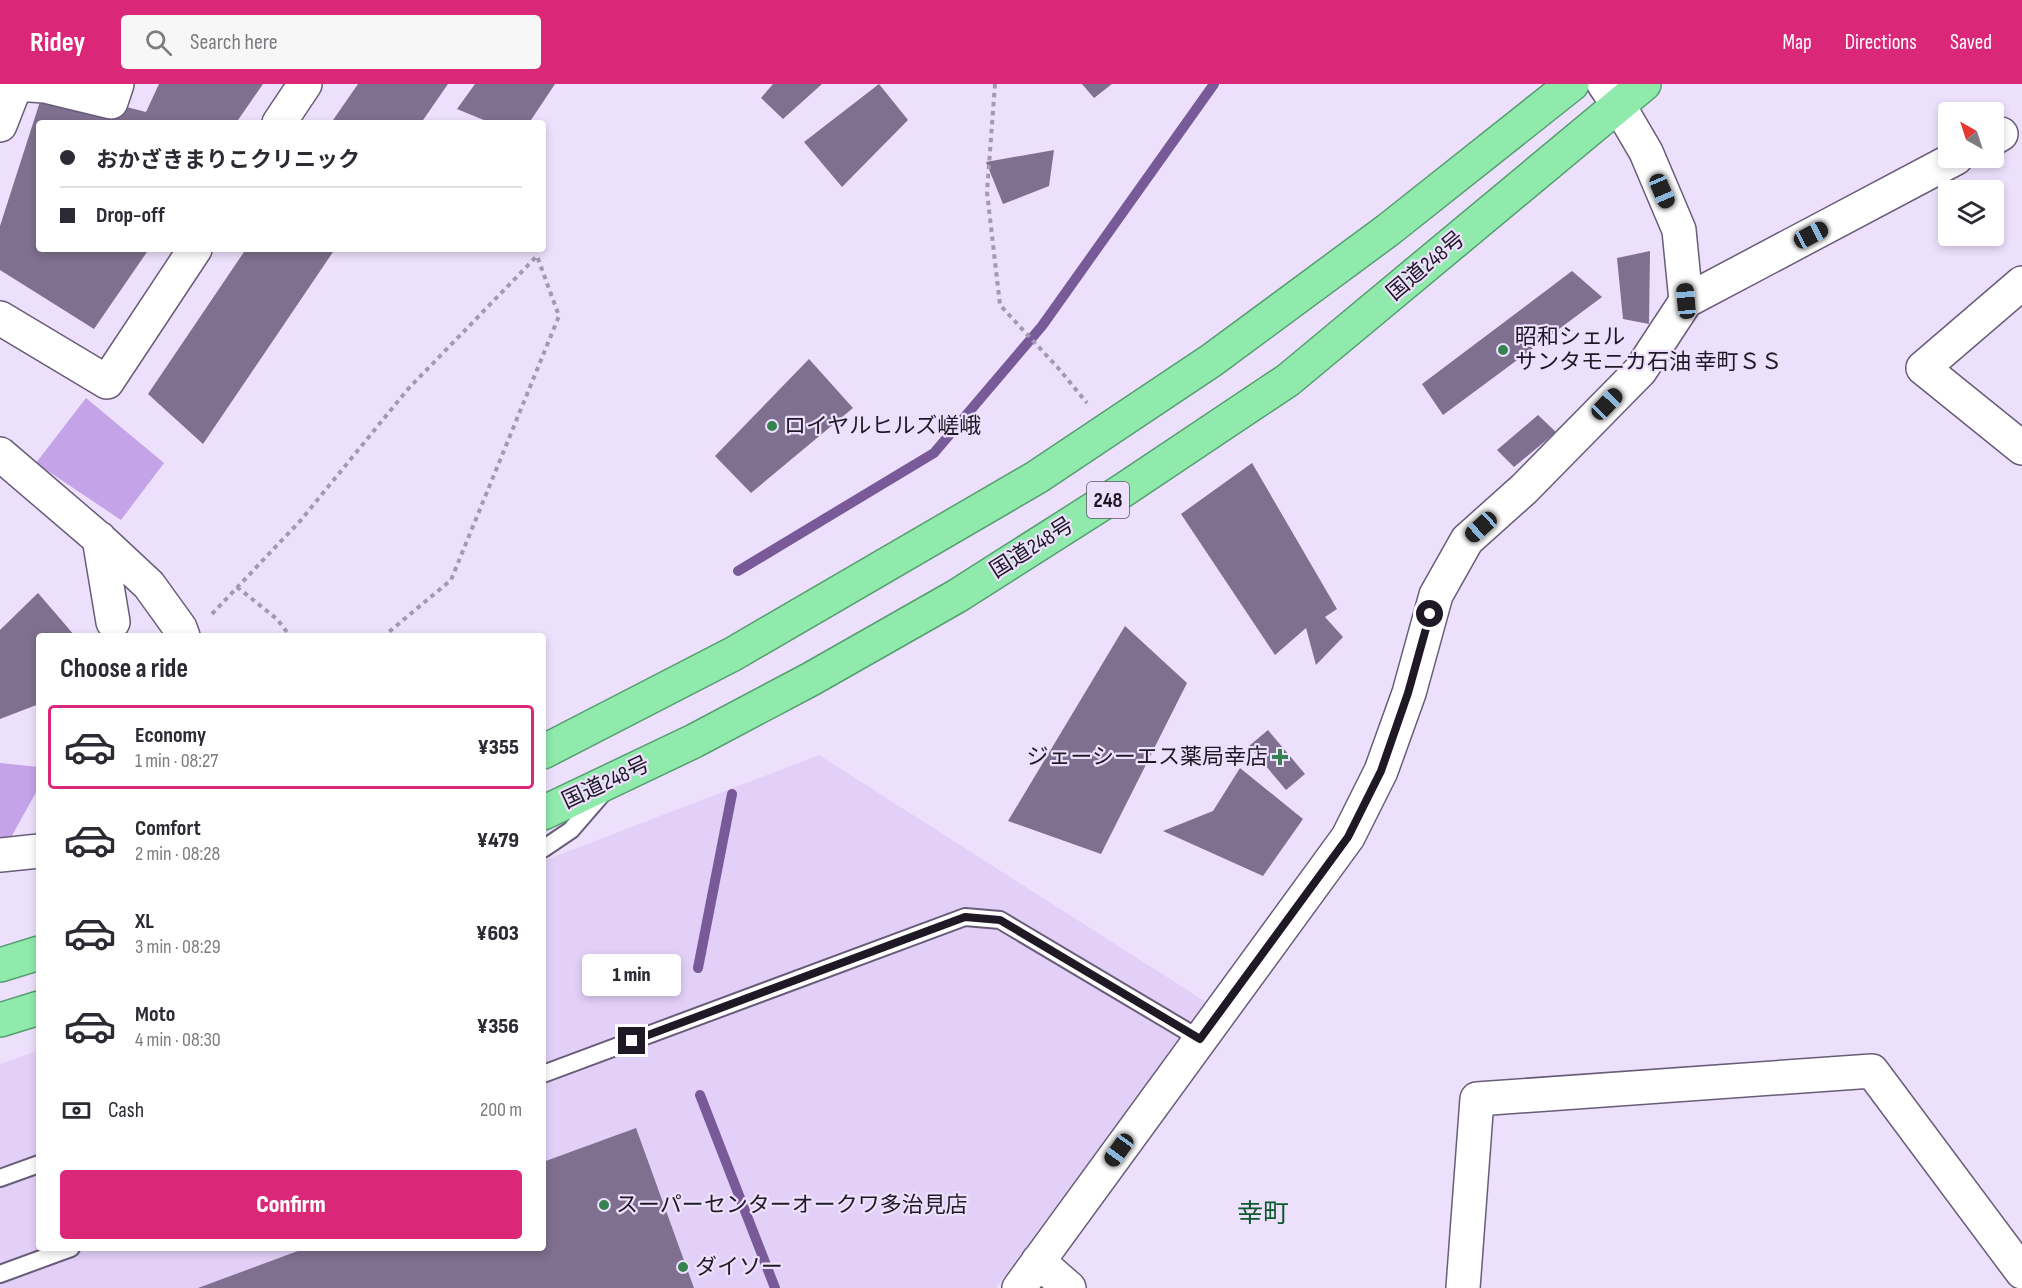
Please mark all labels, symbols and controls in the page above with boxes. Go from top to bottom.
search box [121,15,541,69]
text: Ridey [30,26,85,59]
icon: search [142,26,175,59]
text: Search here [190,29,278,56]
text: Map [1782,30,1812,55]
text: Directions [1845,30,1917,55]
text: Saved [1950,30,1992,55]
north arrow [1938,102,2004,168]
map controls [1938,102,2004,246]
text: おかざきまりこクリニック [96,147,360,174]
car [1647,171,1677,211]
button: layers [1938,180,2004,246]
text: Drop-off [96,202,165,229]
car [1791,219,1831,251]
street label: 国道248号 [1381,225,1471,307]
car [1675,282,1697,320]
place label: 昭和シェル サンタモニカ石油 幸町ＳＳ [1515,324,1783,376]
marker: 昭和シェル サンタモニカ石油 幸町ＳＳ [1496,343,1510,357]
car [1588,385,1626,423]
place label: ロイヤルヒルズ嵯峨 [784,413,981,440]
marker: ロイヤルヒルズ嵯峨 [765,419,779,433]
road number: 248 [1087,482,1129,518]
car [1462,508,1500,546]
street label: 国道248号 [985,512,1079,584]
route start [1416,600,1443,627]
text: Choose a ride [60,653,188,685]
icon: car [63,720,117,774]
text: Economy [135,722,206,749]
text: ¥355 [477,734,519,761]
place label: ジェーシーエス薬局幸店 [1026,744,1268,771]
text: 1 min · 08:27 [135,749,218,773]
marker: ジェーシーエス薬局幸店 [1273,750,1287,764]
street label: 国道248号 [558,751,654,815]
icon: car [63,813,117,867]
text: Comfort [135,815,201,842]
text: ¥479 [477,827,519,854]
text: 2 min · 08:28 [135,842,220,866]
icon: car [63,906,117,960]
text: XL [135,908,154,935]
text: ¥603 [476,920,519,947]
text: 3 min · 08:29 [135,935,221,959]
callout: 1 min [582,954,682,996]
text: 1 min [612,963,651,987]
icon: car [63,999,117,1053]
text: Moto [135,1001,175,1028]
text: ¥356 [477,1013,519,1040]
route end [618,1027,645,1054]
text: 4 min · 08:30 [135,1028,221,1052]
icon: cash [60,1094,93,1127]
text: Cash [108,1097,144,1124]
text: 200 m [480,1098,522,1122]
car [1101,1130,1137,1170]
button: Confirm [60,1170,522,1239]
place label: スーパーセンターオークワ多治見店 [616,1192,968,1219]
marker: スーパーセンターオークワ多治見店 [597,1198,611,1212]
district label: 幸町 [1237,1199,1289,1230]
place label: ダイソー [695,1254,783,1281]
marker: ダイソー [676,1260,690,1274]

